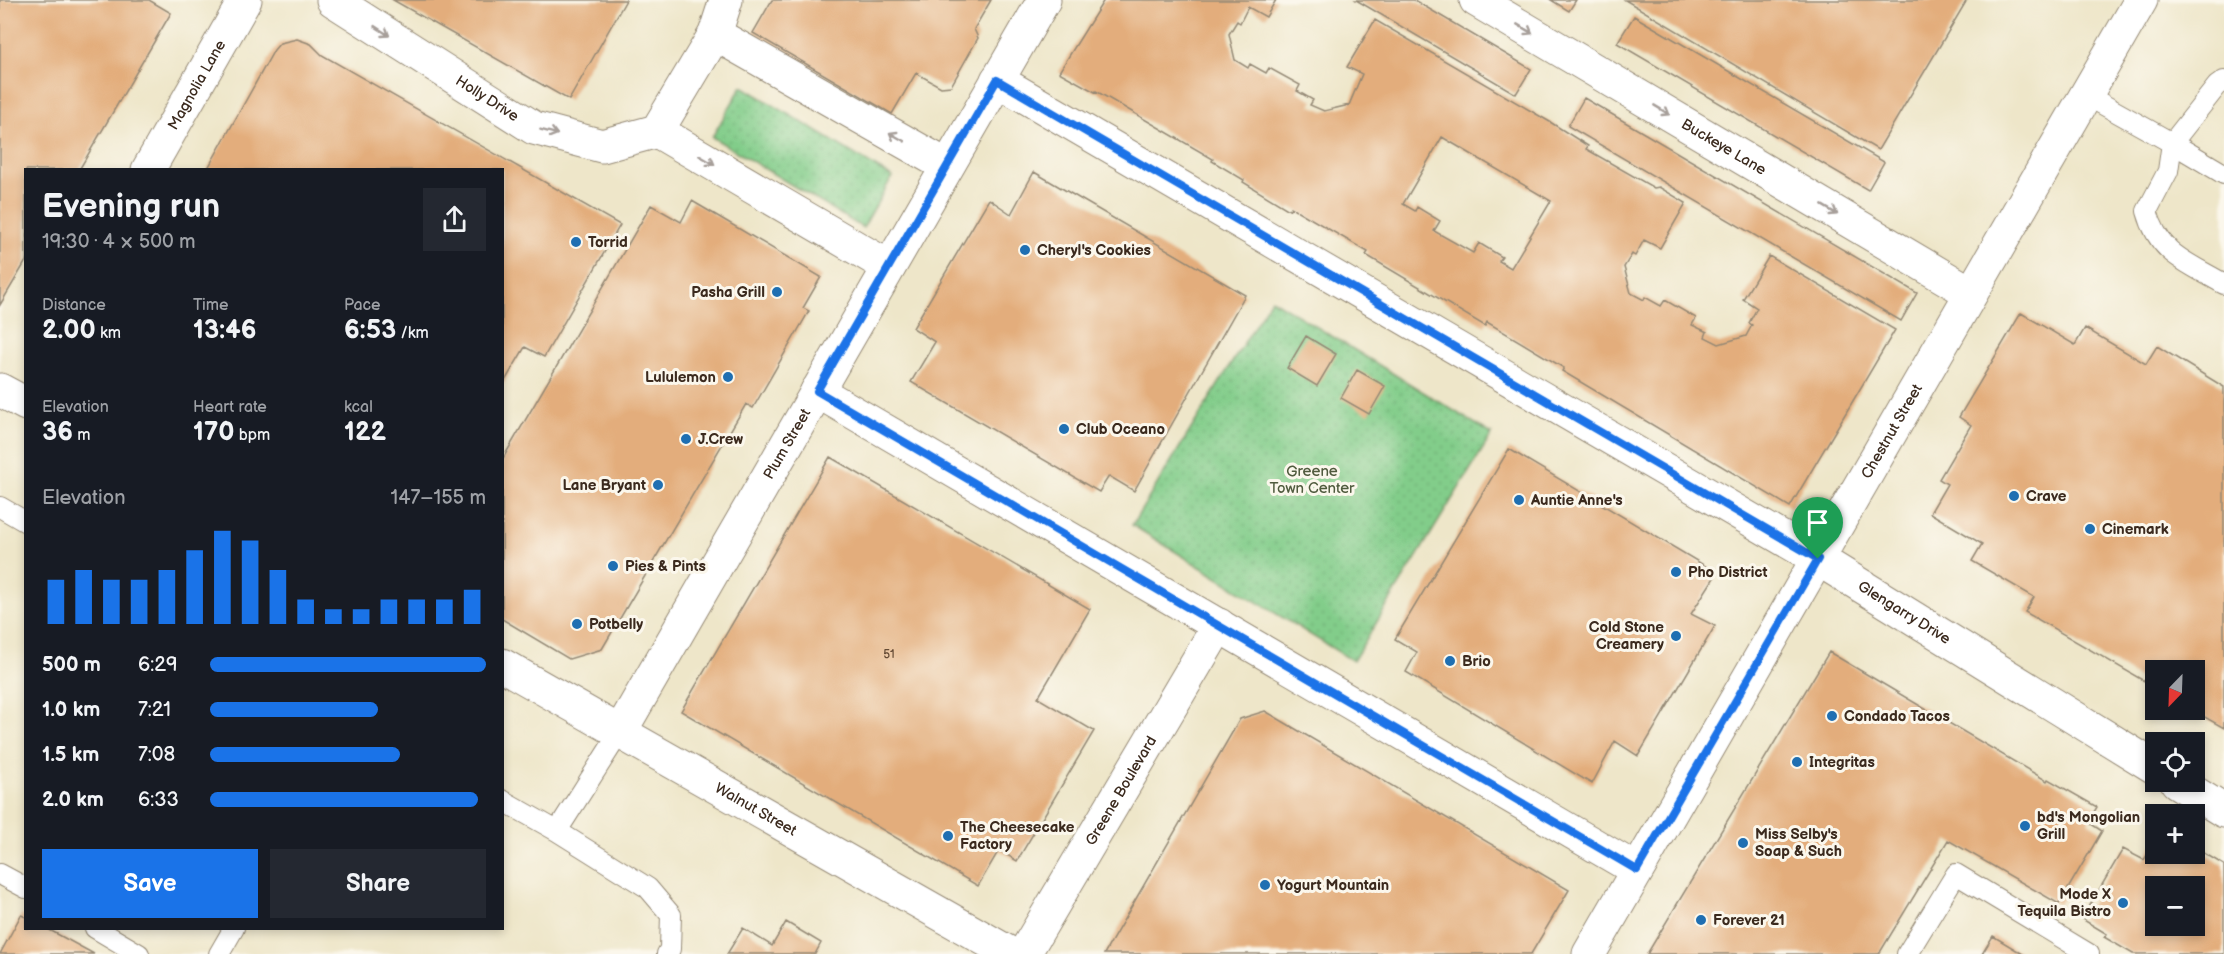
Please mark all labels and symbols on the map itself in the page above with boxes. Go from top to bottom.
one-way arrow [1516,24,1533,36]
one-way arrow [374,25,391,38]
street label: Magnolia Lane [164,37,230,134]
street label: Holly Drive [452,72,522,126]
one-way arrow [1653,105,1670,117]
street label: Buckeye Lane [1678,115,1770,180]
one-way arrow [539,127,558,138]
one-way arrow [888,131,905,143]
one-way arrow [698,154,715,166]
one-way arrow [1821,204,1838,216]
place label: Torrid [588,233,628,252]
marker: Torrid [569,235,583,249]
place label: Cheryl's Cookies [1037,241,1151,260]
marker: Cheryl's Cookies [1018,243,1032,257]
place label: Pasha Grill [691,283,765,302]
marker: Pasha Grill [770,285,784,299]
place label: Lululemon [645,368,716,387]
marker: Lululemon [721,370,735,384]
street label: Chestnut Street [1857,380,1927,482]
street label: Plum Street [759,405,815,483]
place label: Club Oceano [1076,420,1165,439]
marker: Club Oceano [1057,422,1071,436]
place label: J.Crew [698,430,743,449]
marker: J.Crew [679,432,693,446]
park label: Greene Town Center [1270,462,1355,498]
place label: Lane Bryant [562,476,646,495]
marker: Lane Bryant [651,478,665,492]
place label: Crave [2026,487,2067,506]
marker: Crave [2007,489,2021,503]
place label: Auntie Anne's [1530,491,1623,510]
marker: Auntie Anne's [1512,493,1526,507]
pin [1792,497,1843,559]
place label: Cinemark [2102,520,2169,539]
marker: Cinemark [2083,522,2097,536]
place label: Pies & Pints [625,557,706,576]
marker: Pies & Pints [606,559,620,573]
place label: Pho District [1688,563,1768,582]
marker: Pho District [1669,565,1683,579]
street label: Glengarry Drive [1854,577,1954,649]
place label: Potbelly [589,615,643,634]
marker: Potbelly [570,617,584,631]
place label: Cold Stone Creamery [1589,618,1664,654]
marker: Cold Stone Creamery [1669,629,1683,643]
house number: 51 [883,647,895,662]
place label: Brio [1462,652,1491,671]
marker: Brio [1443,654,1457,668]
north arrow [2145,660,2205,720]
place label: Condado Tacos [1844,707,1950,726]
marker: Condado Tacos [1825,709,1839,723]
street label: Greene Boulevard [1082,733,1161,849]
place label: Integritas [1809,753,1875,772]
marker: Integritas [1790,755,1804,769]
street label: Walnut Street [711,779,800,841]
place label: bd's Mongolian Grill [2037,808,2140,844]
place label: The Cheesecake Factory [960,818,1075,854]
marker: bd's Mongolian Grill [2018,819,2032,833]
place label: Miss Selby's Soap & Such [1755,825,1842,861]
marker: The Cheesecake Factory [941,829,955,843]
marker: Miss Selby's Soap & Such [1736,836,1750,850]
place label: Yogurt Mountain [1277,876,1389,895]
marker: Yogurt Mountain [1258,878,1272,892]
place label: Mode X Tequila Bistro [2018,885,2111,921]
marker: Mode X Tequila Bistro [2116,896,2130,910]
place label: Forever 21 [1713,911,1785,930]
marker: Forever 21 [1694,913,1708,927]

